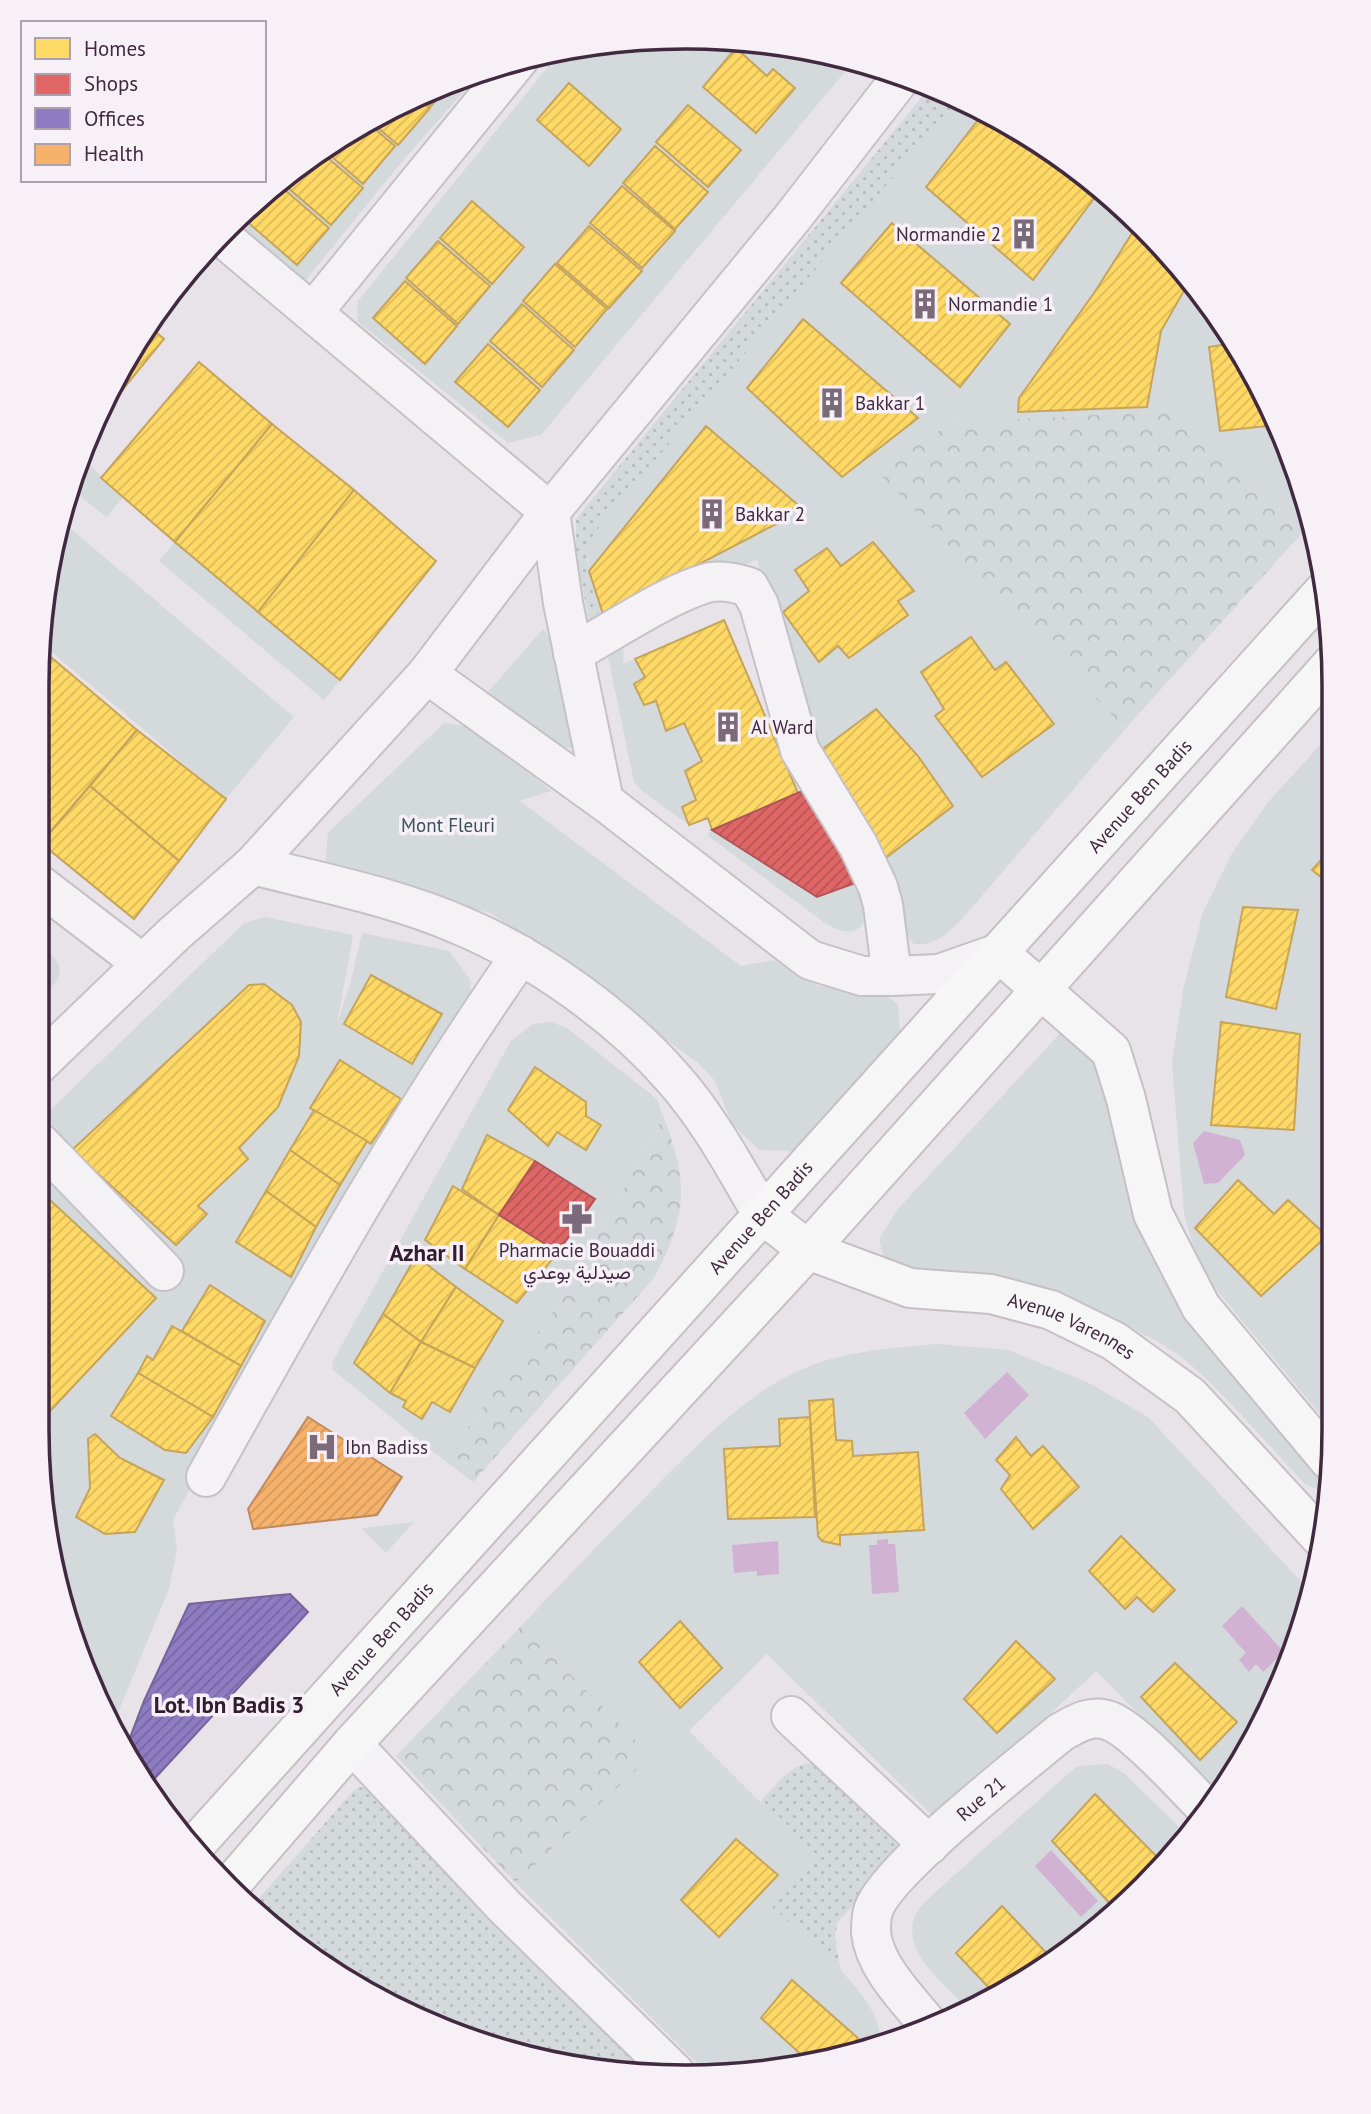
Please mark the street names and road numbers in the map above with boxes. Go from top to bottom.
street label: Avenue Ben Badis [1082,734,1197,858]
street label: Avenue Ben Badis [703,1155,818,1279]
street label: Avenue Varennes [1005,1287,1140,1364]
street label: Avenue Ben Badis [324,1577,438,1700]
street label: Rue 21 [951,1771,1010,1826]

